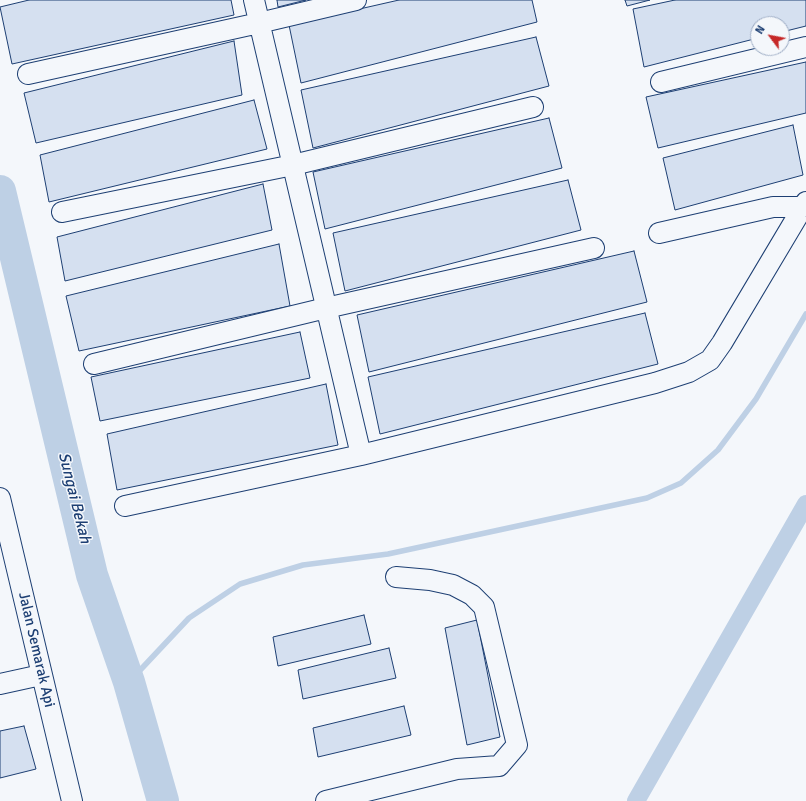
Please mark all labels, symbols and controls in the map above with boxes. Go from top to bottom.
north arrow [750,16,790,56]
text: N [753,23,768,37]
water label: Sungai Bekah [53,450,95,546]
street label: Jalan Semarak Api [14,591,58,709]

